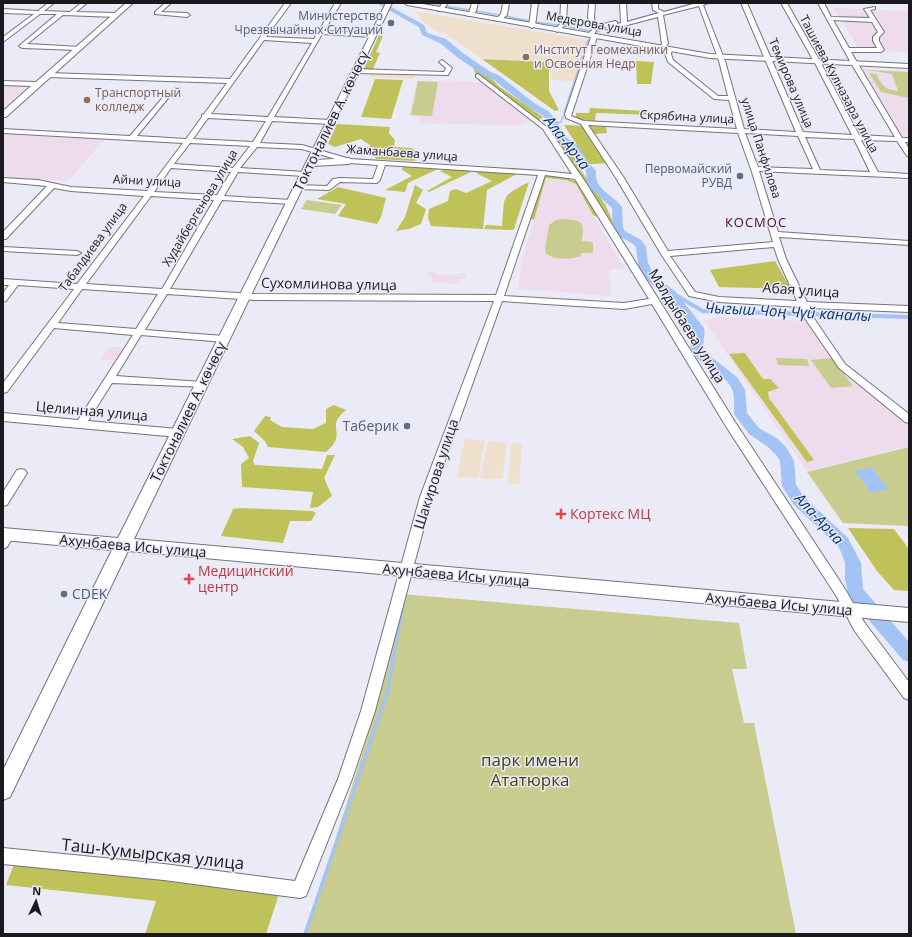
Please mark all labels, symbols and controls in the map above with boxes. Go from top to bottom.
place label: Министерство Чрезвычайных Ситуаций [235,7,383,38]
street label: Медерова улица [545,7,643,40]
street label: Ташиева Кулназара улица [796,12,883,156]
marker: Министерство Чрезвычайных Ситуаций [386,18,396,28]
street label: Темирова улица [765,35,818,130]
place label: Институт Геомеханики и Освоения Недр [534,41,668,72]
street label: Токтоналиев А. көчөсү [288,47,373,194]
marker: Институт Геомеханики и Освоения Недр [521,52,531,62]
place label: Транспортный колледж [95,84,181,115]
marker: Транспортный колледж [82,95,92,105]
street label: улица Панфилова [737,95,786,200]
street label: Скрябина улица [639,106,735,127]
water label: Ала-Арча [540,110,596,174]
street label: Жаманбаева улица [346,140,458,165]
street label: Худайбергенова улица [158,146,241,269]
place label: Первомайский РУВД [645,160,732,191]
street label: Айни улица [113,170,182,191]
marker: Первомайский РУВД [735,171,745,181]
street label: Табалдиева улица [54,199,131,295]
district label: КОСМОС [725,213,787,231]
street label: Малдыбаева улица [645,265,730,386]
street label: Сухомлинова улица [261,273,397,294]
street label: Абая улица [762,277,840,302]
water label: Чыгыш Чоң Чүй каналы [704,297,872,325]
street label: Токтоналиев А. көчөсү [145,338,230,485]
street label: Целинная улица [35,396,149,425]
place label: Таберик [343,416,400,435]
street label: Шакирова улица [409,416,462,532]
marker: Таберик [402,421,412,431]
water label: Ала-Арча [790,488,849,549]
place label: Кортекс МЦ [570,504,651,523]
marker: Кортекс МЦ [555,508,567,520]
street label: Ахунбаева Исы улица [59,530,207,561]
street label: Ахунбаева Исы улица [382,559,530,590]
place label: Медицинский центр [198,561,294,596]
marker: Медицинский центр [183,573,195,585]
place label: CDEK [72,584,108,603]
street label: Ахунбаева Исы улица [705,588,853,619]
marker: CDEK [59,589,69,599]
park label: парк имени Ататюрка [481,748,579,791]
street label: Таш-Кумырская улица [61,832,246,875]
north arrow [16,881,56,921]
text: N [32,883,42,898]

